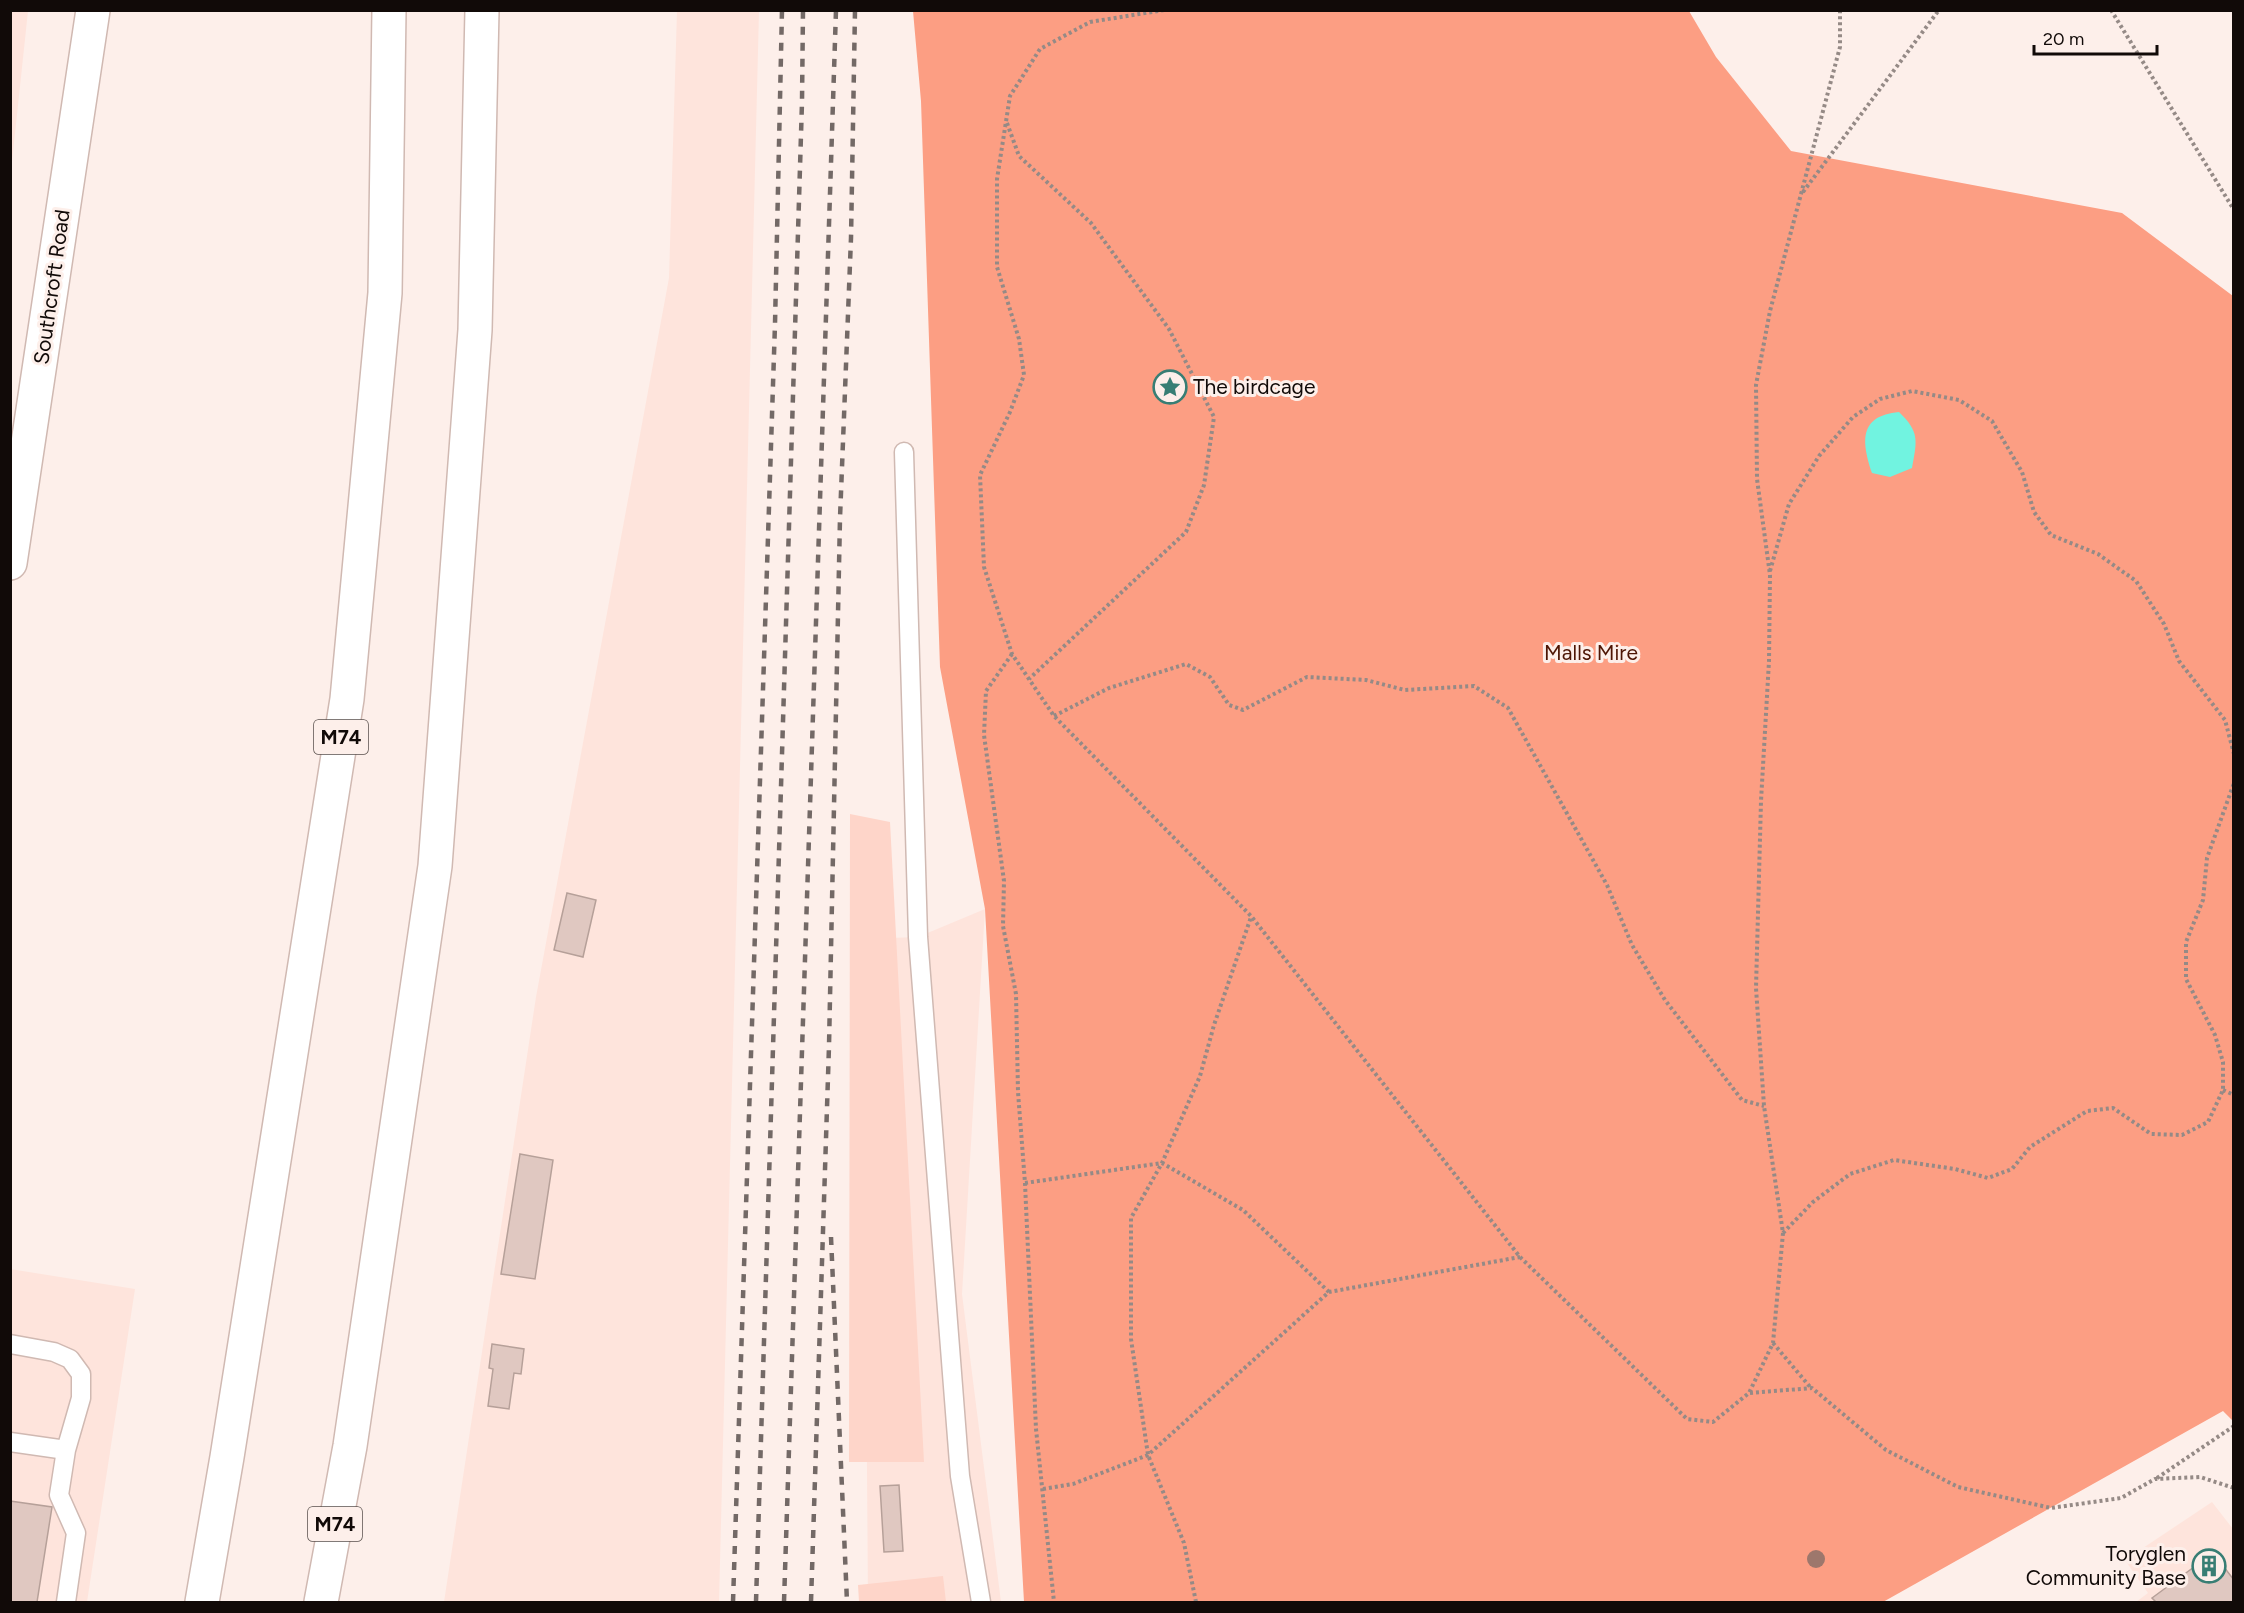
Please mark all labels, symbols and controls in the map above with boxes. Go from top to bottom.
scale bar [2034,18,2157,56]
text: 20 m [2043,28,2084,50]
street label: Southcroft Road [28,208,75,366]
place icon: The birdcage [1152,369,1188,405]
place label: The birdcage [1193,374,1315,399]
park label: Malls Mire [1544,640,1638,665]
road number: M74 [314,720,368,754]
road number: M74 [308,1507,362,1541]
place label: Toryglen Community Base [2026,1541,2186,1590]
building icon: Toryglen Community Base [2191,1548,2227,1584]

